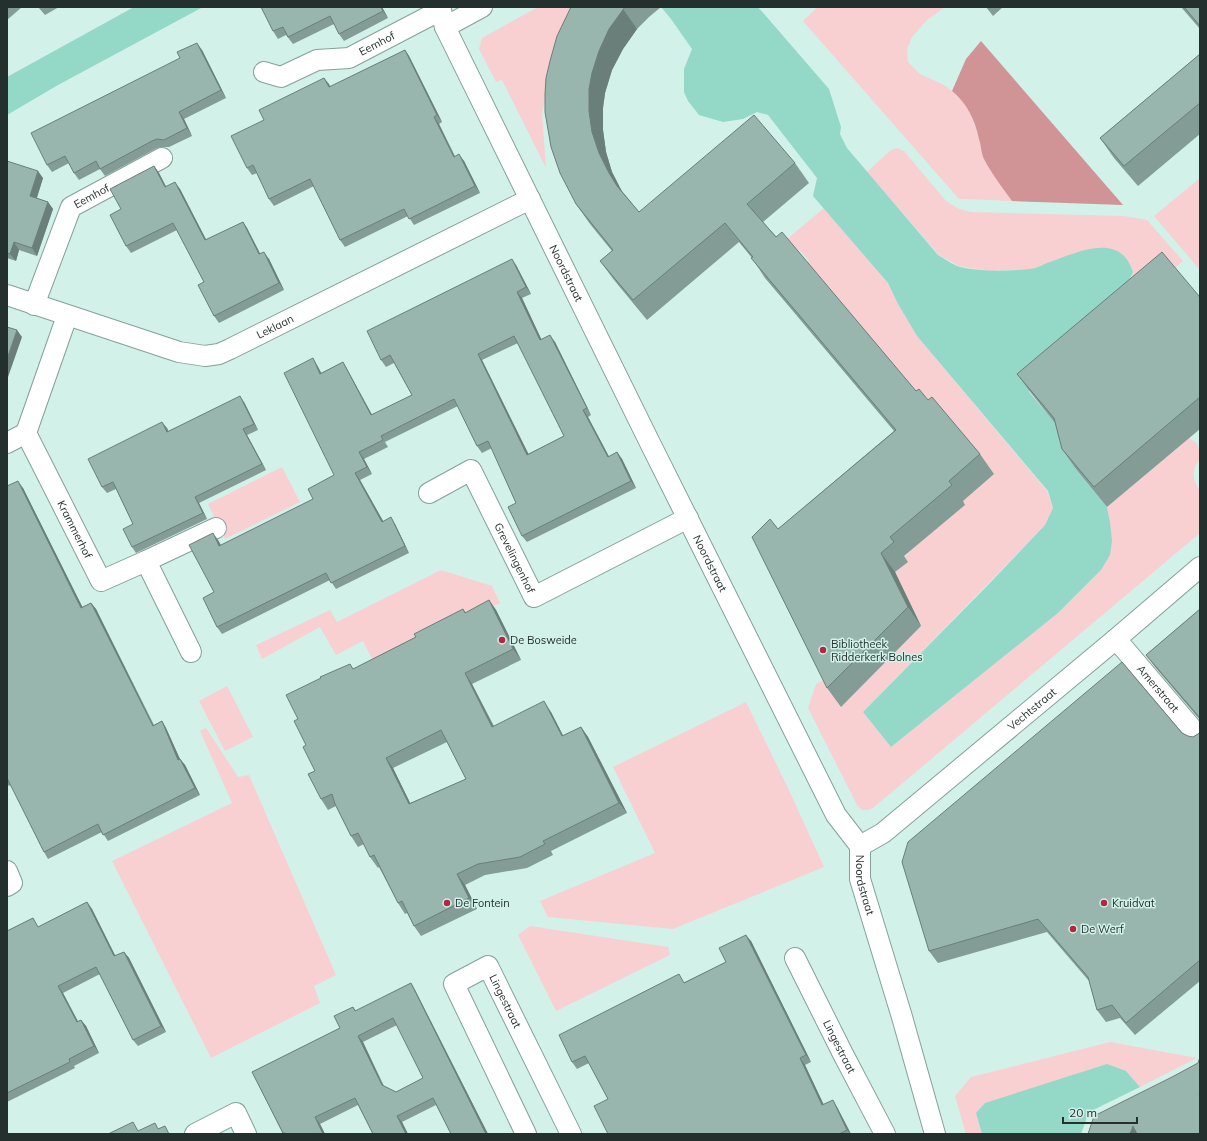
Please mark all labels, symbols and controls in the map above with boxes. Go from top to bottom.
street label: Eemhof [357,28,397,59]
street label: Eemhof [71,181,112,211]
street label: Noordstraat [546,242,586,304]
street label: Leklaan [254,311,296,342]
street label: Krammerhof [54,498,96,561]
street label: Grevelingenhof [491,520,538,596]
street label: Noordstraat [690,533,730,594]
place label: De Bosweide [510,633,577,647]
marker: De Bosweide [497,635,507,645]
place label: Bibliotheek Ridderkerk Bolnes [831,637,923,664]
marker: Bibliotheek Ridderkerk Bolnes [818,645,828,655]
street label: Amerstraat [1134,662,1182,715]
street label: Vechtstraat [1005,685,1059,733]
street label: Noordstraat [853,855,878,917]
place label: De Fontein [455,896,510,910]
place label: Kruidvat [1112,896,1155,910]
marker: De Fontein [442,898,452,908]
marker: Kruidvat [1099,898,1109,908]
place label: De Werf [1081,922,1124,936]
marker: De Werf [1068,924,1078,934]
street label: Lingestraat [486,972,525,1030]
street label: Lingestraat [820,1017,859,1076]
scale bar [1063,1099,1137,1125]
text: 20 m [1069,1105,1097,1120]

